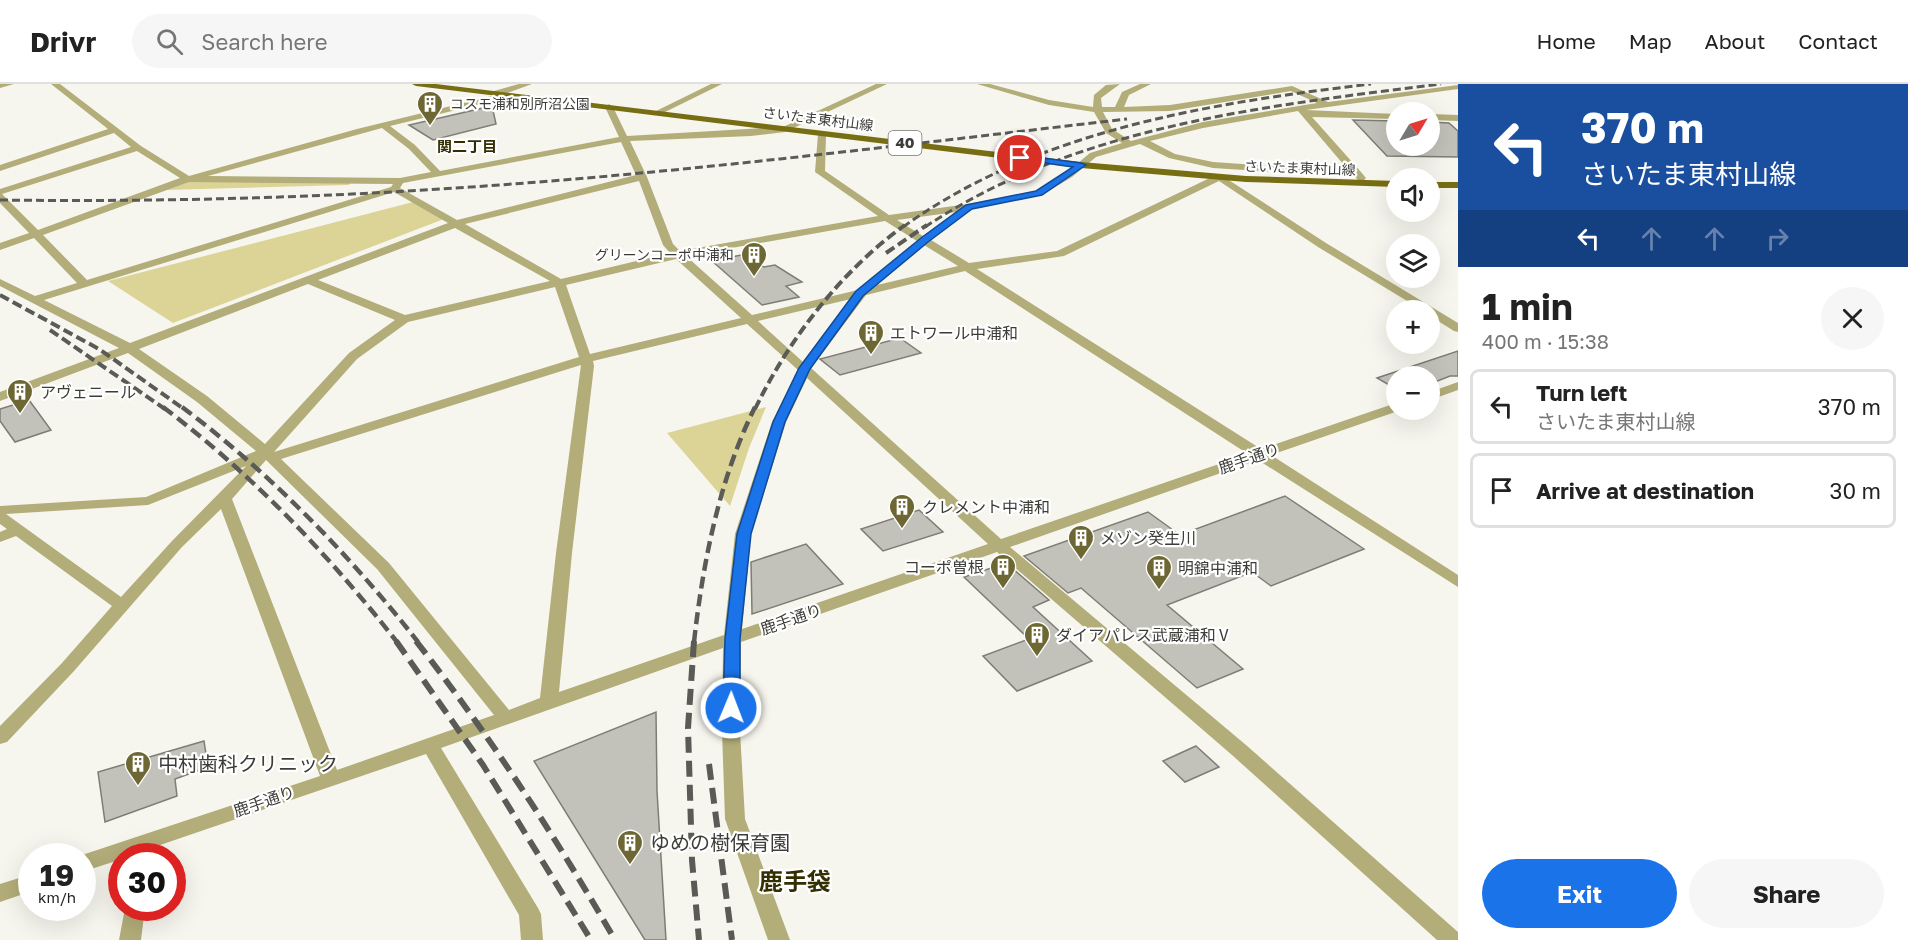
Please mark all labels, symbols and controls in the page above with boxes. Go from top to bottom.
search box [132,14,552,68]
text: Drivr [30,25,96,58]
icon: search [153,25,186,58]
text: Search here [201,28,327,55]
text: Home [1536,28,1596,54]
text: Map [1629,28,1672,54]
text: About [1705,28,1765,54]
text: Contact [1798,28,1878,54]
building icon: コスモ浦和別所沼公園 [415,89,445,127]
place label: コスモ浦和別所沼公園 [450,95,590,112]
north arrow [1386,102,1440,156]
map controls [1386,102,1440,420]
text: 370 m [1581,102,1704,152]
street label: さいたま東村山線 [762,103,874,134]
icon: left [1482,108,1560,186]
road number: 40 [888,131,922,155]
pin [994,132,1045,183]
district label: 関二丁目 [437,137,497,155]
icon: arrive [1003,141,1036,174]
street label: さいたま東村山線 [1244,157,1356,178]
text: さいたま東村山線 [1581,158,1796,190]
button: sound [1386,168,1440,222]
icon: left [1572,222,1605,255]
icon: ahead [1635,222,1668,255]
icon: ahead [1698,222,1731,255]
icon: right [1761,222,1794,255]
button: layers [1386,234,1440,288]
building icon: グリーンコーポ中浦和 [739,240,769,278]
place label: グリーンコーポ中浦和 [595,246,734,263]
text: 1 min [1482,285,1573,328]
button: close [1821,287,1884,350]
button: + [1386,300,1440,354]
building icon: エトワール中浦和 [856,318,886,356]
place label: エトワール中浦和 [890,323,1018,343]
text: 400 m · 15:38 [1482,329,1609,353]
button: − [1386,366,1440,420]
building icon: アヴェニール [5,377,35,415]
text: Turn left [1536,379,1627,406]
place label: アヴェニール [40,382,136,402]
icon: left [1485,390,1518,423]
text: 370 m [1818,393,1881,420]
text: さいたま東村山線 [1536,409,1695,433]
street label: 鹿手通り [1215,438,1283,478]
icon: arrive [1485,474,1518,507]
text: Arrive at destination [1536,477,1754,504]
text: 30 m [1830,477,1881,504]
building icon: クレメント中浦和 [887,492,917,530]
place label: クレメント中浦和 [922,497,1050,517]
building icon: メゾン癸生川 [1066,523,1096,561]
place label: メゾン癸生川 [1100,528,1196,548]
building icon: コーポ曽根 [988,552,1018,590]
building icon: 明錦中浦和 [1144,553,1174,591]
place label: コーポ曽根 [904,557,984,577]
place label: 明錦中浦和 [1178,558,1258,578]
street label: 鹿手通り [757,599,825,639]
building icon: ダイアパレス武蔵浦和Ⅴ [1022,620,1052,658]
place label: ダイアパレス武蔵浦和Ⅴ [1056,625,1232,645]
position arrow [699,676,763,740]
building icon: 中村歯科クリニック [123,749,153,787]
place label: 中村歯科クリニック [158,751,338,775]
street label: 鹿手通り [230,781,298,821]
building icon: ゆめの樹保育園 [615,828,645,866]
place label: ゆめの樹保育園 [650,830,790,854]
speed limit sign: 30 [108,843,186,921]
text: 19 [40,857,74,893]
button: Exit [1482,859,1677,928]
button: Share [1689,859,1884,928]
district label: 鹿手袋 [759,866,831,895]
text: km/h [38,888,76,906]

